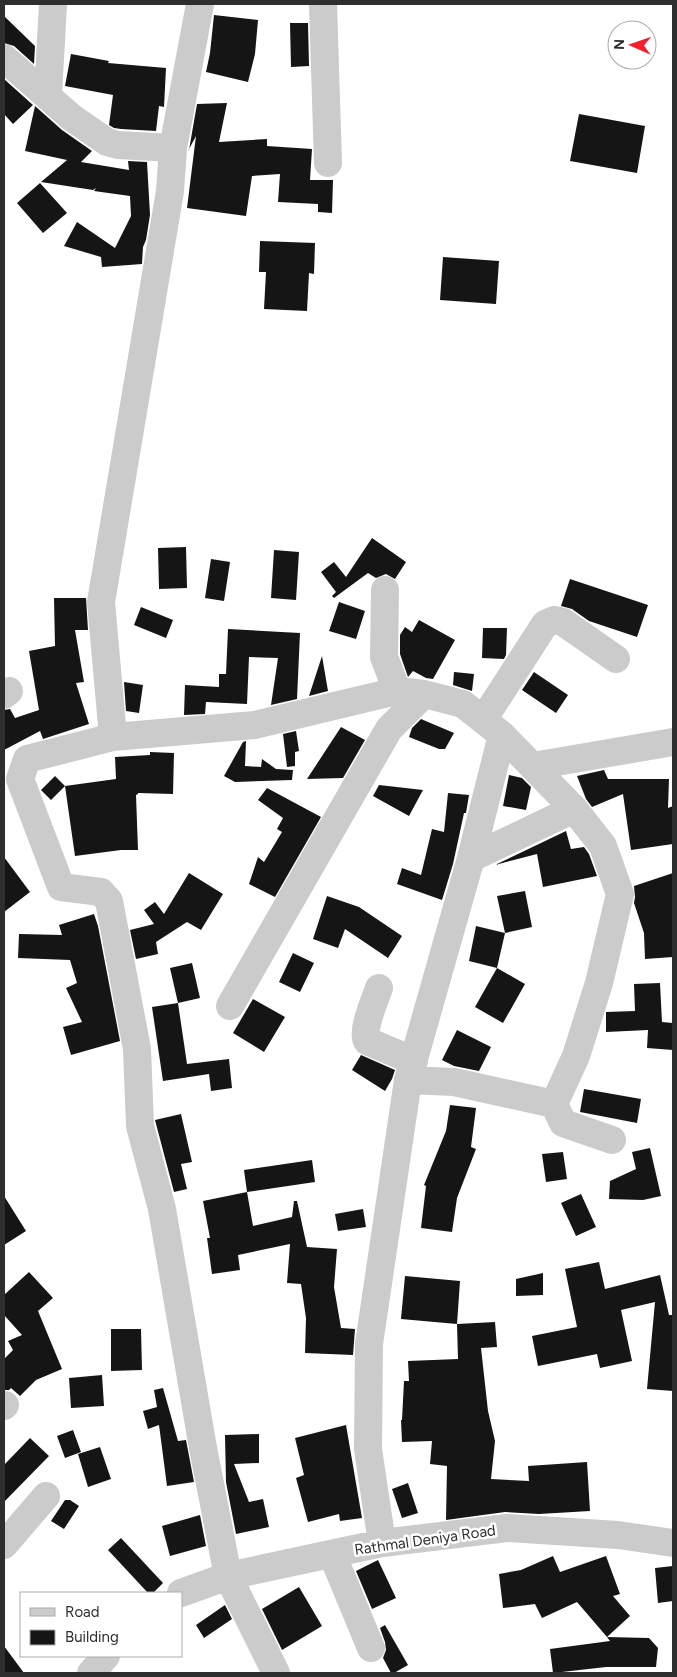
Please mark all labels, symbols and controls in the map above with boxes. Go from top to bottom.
north arrow [607,20,657,70]
text: N [611,39,628,50]
street label: Rathmal Deniya Road [353,1521,497,1559]
legend [20,1592,182,1657]
text: Road [65,1603,100,1621]
text: Building [65,1628,119,1646]

